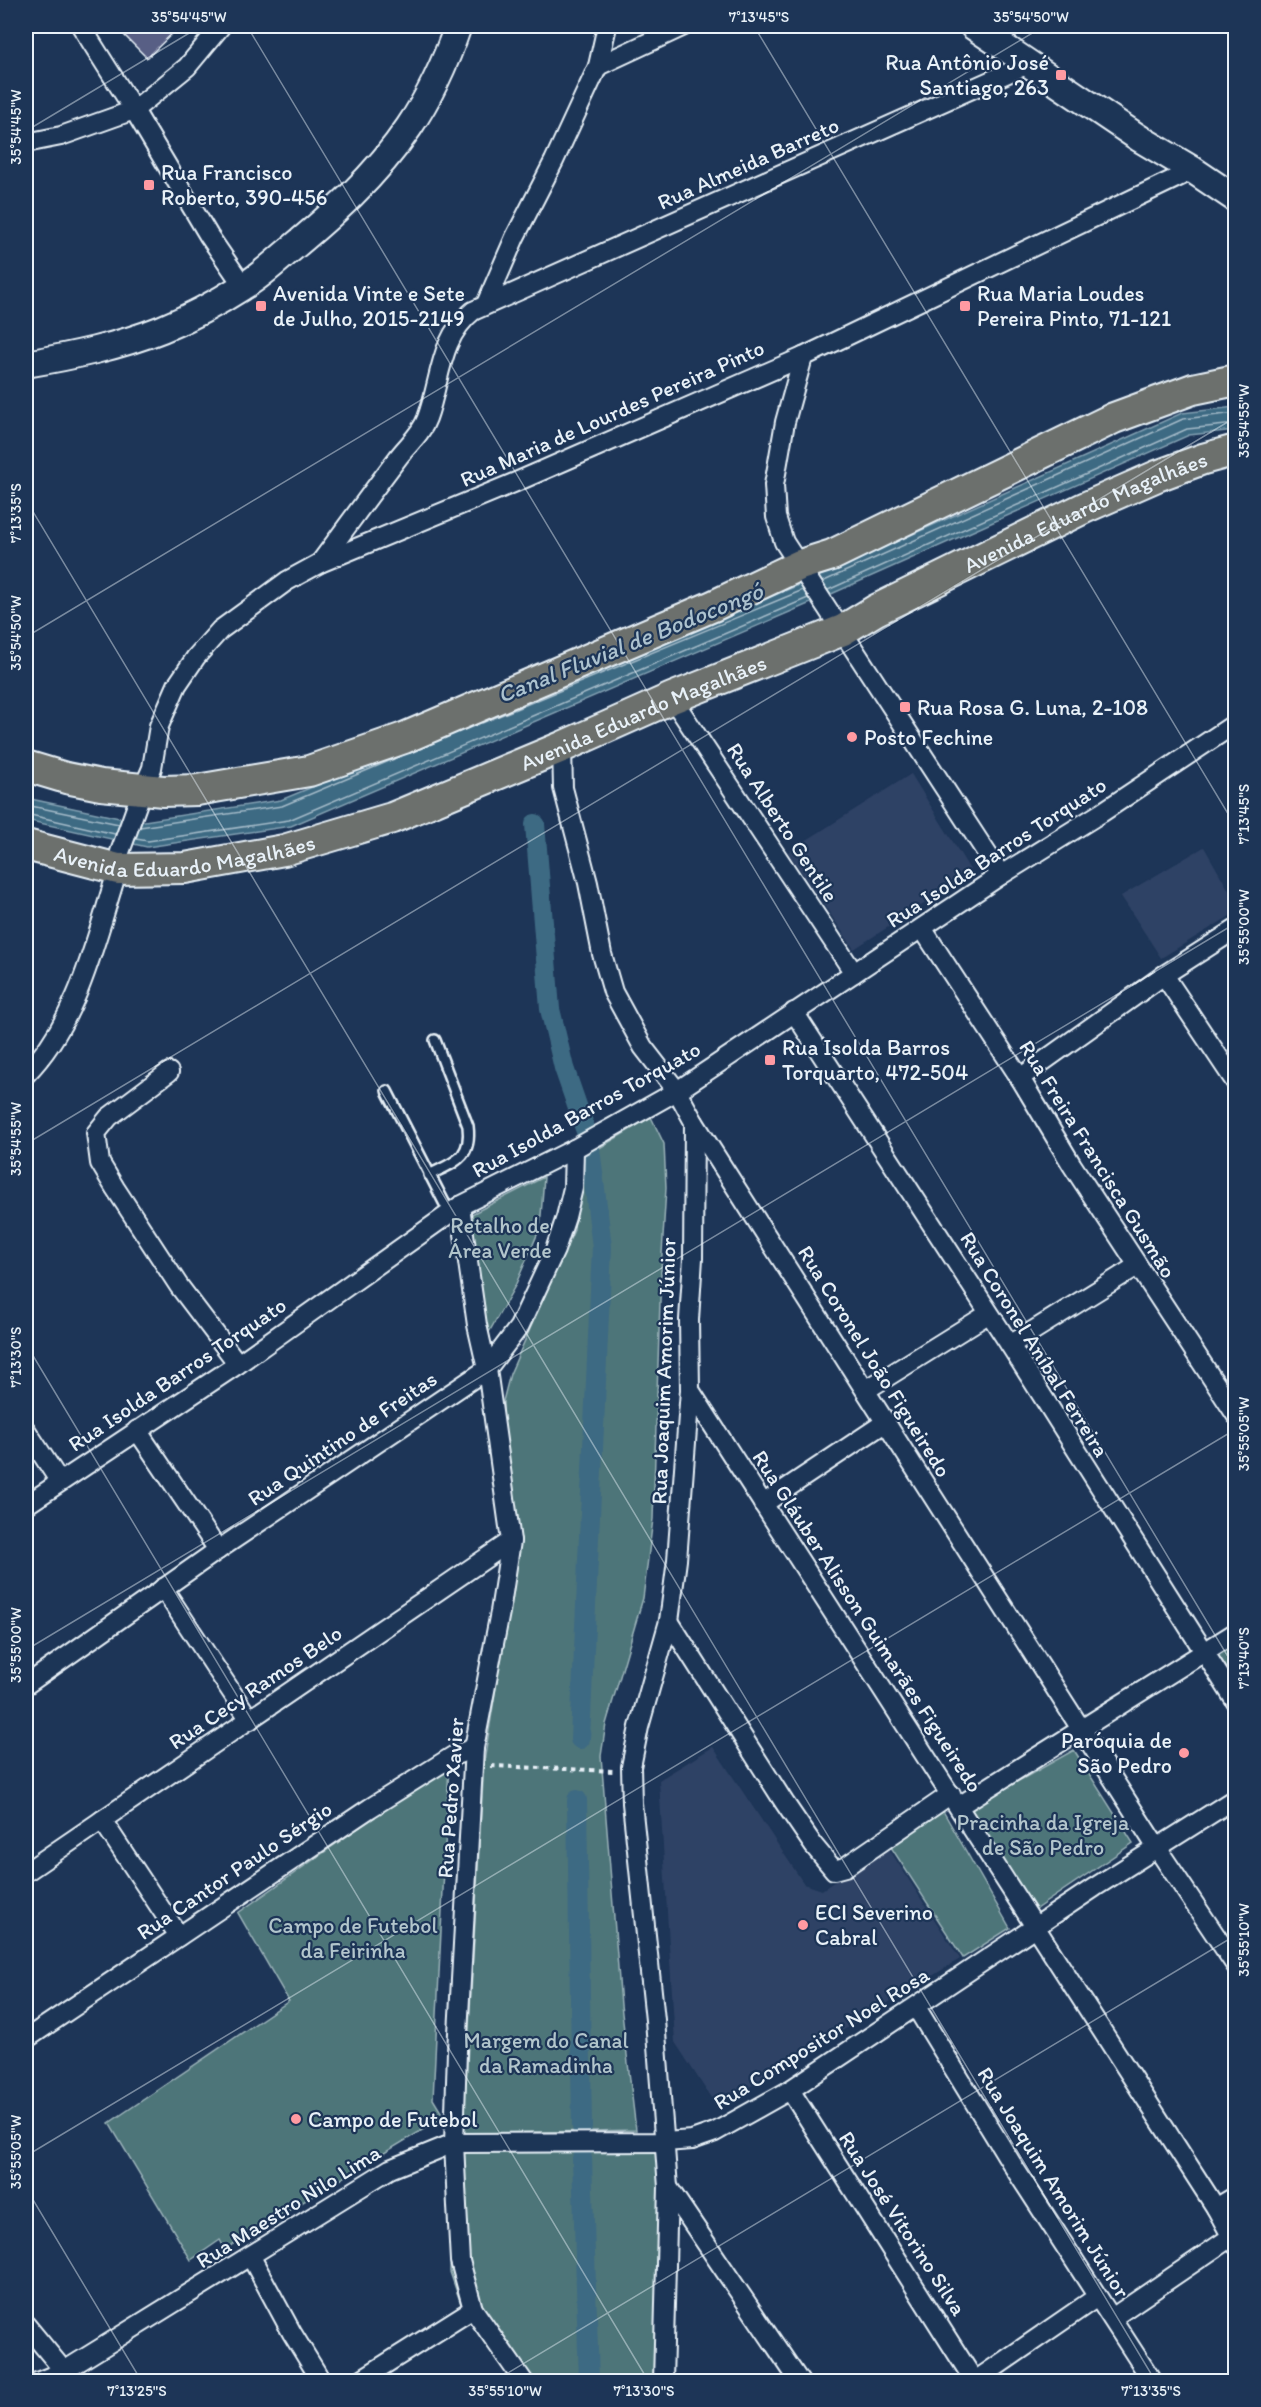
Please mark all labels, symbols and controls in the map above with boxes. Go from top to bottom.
text: 35°54'45"W [151,8,227,26]
text: 7°13'45"S [729,8,789,26]
text: 35°54'50"W [993,8,1069,26]
place label: Rua Antônio José Santiago, 263 [885,49,1049,101]
marker: Rua Antônio José Santiago, 263 [1054,68,1068,82]
text: 35°54'45"W [7,89,25,165]
street label: Rua Almeida Barreto [653,111,843,216]
place label: Rua Francisco Roberto, 390-456 [161,159,328,211]
marker: Rua Francisco Roberto, 390-456 [142,178,156,192]
place label: Avenida Vinte e Sete de Julho, 2015-2149 [273,280,465,332]
place label: Rua Maria Loudes Pereira Pinto, 71-121 [977,280,1171,332]
marker: Avenida Vinte e Sete de Julho, 2015-2149 [254,299,268,313]
marker: Rua Maria Loudes Pereira Pinto, 71-121 [958,299,972,313]
street label: Rua Maria de Lourdes Pereira Pinto [456,334,769,493]
text: 35°54'55"W [1235,384,1253,458]
street label: Avenida Eduardo Magalhães [959,446,1211,579]
text: 7°13'35"S [7,483,25,543]
water label: Canal Fluvial de Bodocongó [493,576,768,709]
text: 35°54'50"W [7,595,25,671]
street label: Avenida Eduardo Magalhães [516,649,770,777]
place label: Rua Rosa G. Luna, 2-108 [917,694,1148,721]
marker: Rua Rosa G. Luna, 2-108 [898,700,912,714]
place label: Posto Fechine [864,724,993,751]
marker: Posto Fechine [845,730,859,744]
street label: Rua Alberto Gentile [721,737,844,907]
street label: Rua Isolda Barros Torquato [881,771,1112,934]
text: 7°13'45"S [1235,784,1253,844]
street label: Avenida Eduardo Magalhães [51,829,318,883]
text: 35°55'00"W [1235,889,1253,965]
place label: Rua Isolda Barros Torquarto, 472-504 [782,1034,968,1086]
street label: Rua Isolda Barros Torquato [467,1035,705,1184]
street label: Rua Freira Francisca Gusmão [1013,1035,1182,1283]
marker: Rua Isolda Barros Torquarto, 472-504 [763,1053,777,1067]
text: 35°54'55"W [7,1102,25,1176]
park label: Retalho de Área Verde [448,1212,552,1264]
street label: Rua Coronel Aníbal Ferreira [954,1227,1115,1462]
street label: Rua Joaquim Amorim Júnior [645,1237,682,1505]
street label: Rua Coronel João Figueiredo [792,1240,957,1482]
street label: Rua Isolda Barros Torquato [63,1291,292,1458]
text: 7°13'30"S [7,1326,25,1388]
street label: Rua Quintino de Freitas [242,1365,442,1512]
text: 35°55'05"W [1235,1397,1253,1471]
street label: Rua Gláuber Alisson Guimarães Figueiredo [747,1445,989,1798]
text: 35°55'00"W [7,1607,25,1683]
street label: Rua Cecy Ramos Belo [163,1619,347,1755]
text: 7°13'40"S [1235,1627,1253,1689]
street label: Rua Pedro Xavier [431,1717,470,1879]
place label: Paróquia de São Pedro [1061,1727,1172,1779]
marker: Paróquia de São Pedro [1177,1746,1191,1760]
street label: Rua Cantor Paulo Sérgio [132,1795,337,1946]
park label: Pracinha da Igreja de São Pedro [957,1809,1130,1861]
place label: ECI Severino Cabral [815,1899,933,1951]
text: 35°55'10"W [1235,1903,1253,1977]
park label: Campo de Futebol da Feirinha [268,1912,438,1964]
marker: ECI Severino Cabral [796,1918,810,1932]
street label: Rua Compositor Noel Rosa [708,1961,935,2116]
park label: Margem do Canal da Ramadinha [463,2027,629,2079]
street label: Rua Joaquim Amorim Júnior [971,2062,1136,2303]
place label: Campo de Futebol [308,2106,477,2133]
marker: Campo de Futebol [289,2112,303,2126]
text: 35°55'05"W [7,2115,25,2189]
street label: Rua José Vitorino Silva [833,2126,973,2321]
street label: Rua Maestro Nilo Lima [191,2138,386,2274]
text: 7°13'25"S [107,2382,167,2400]
text: 35°55'10"W [468,2382,542,2400]
text: 7°13'30"S [613,2382,675,2400]
text: 7°13'35"S [1121,2382,1181,2400]

